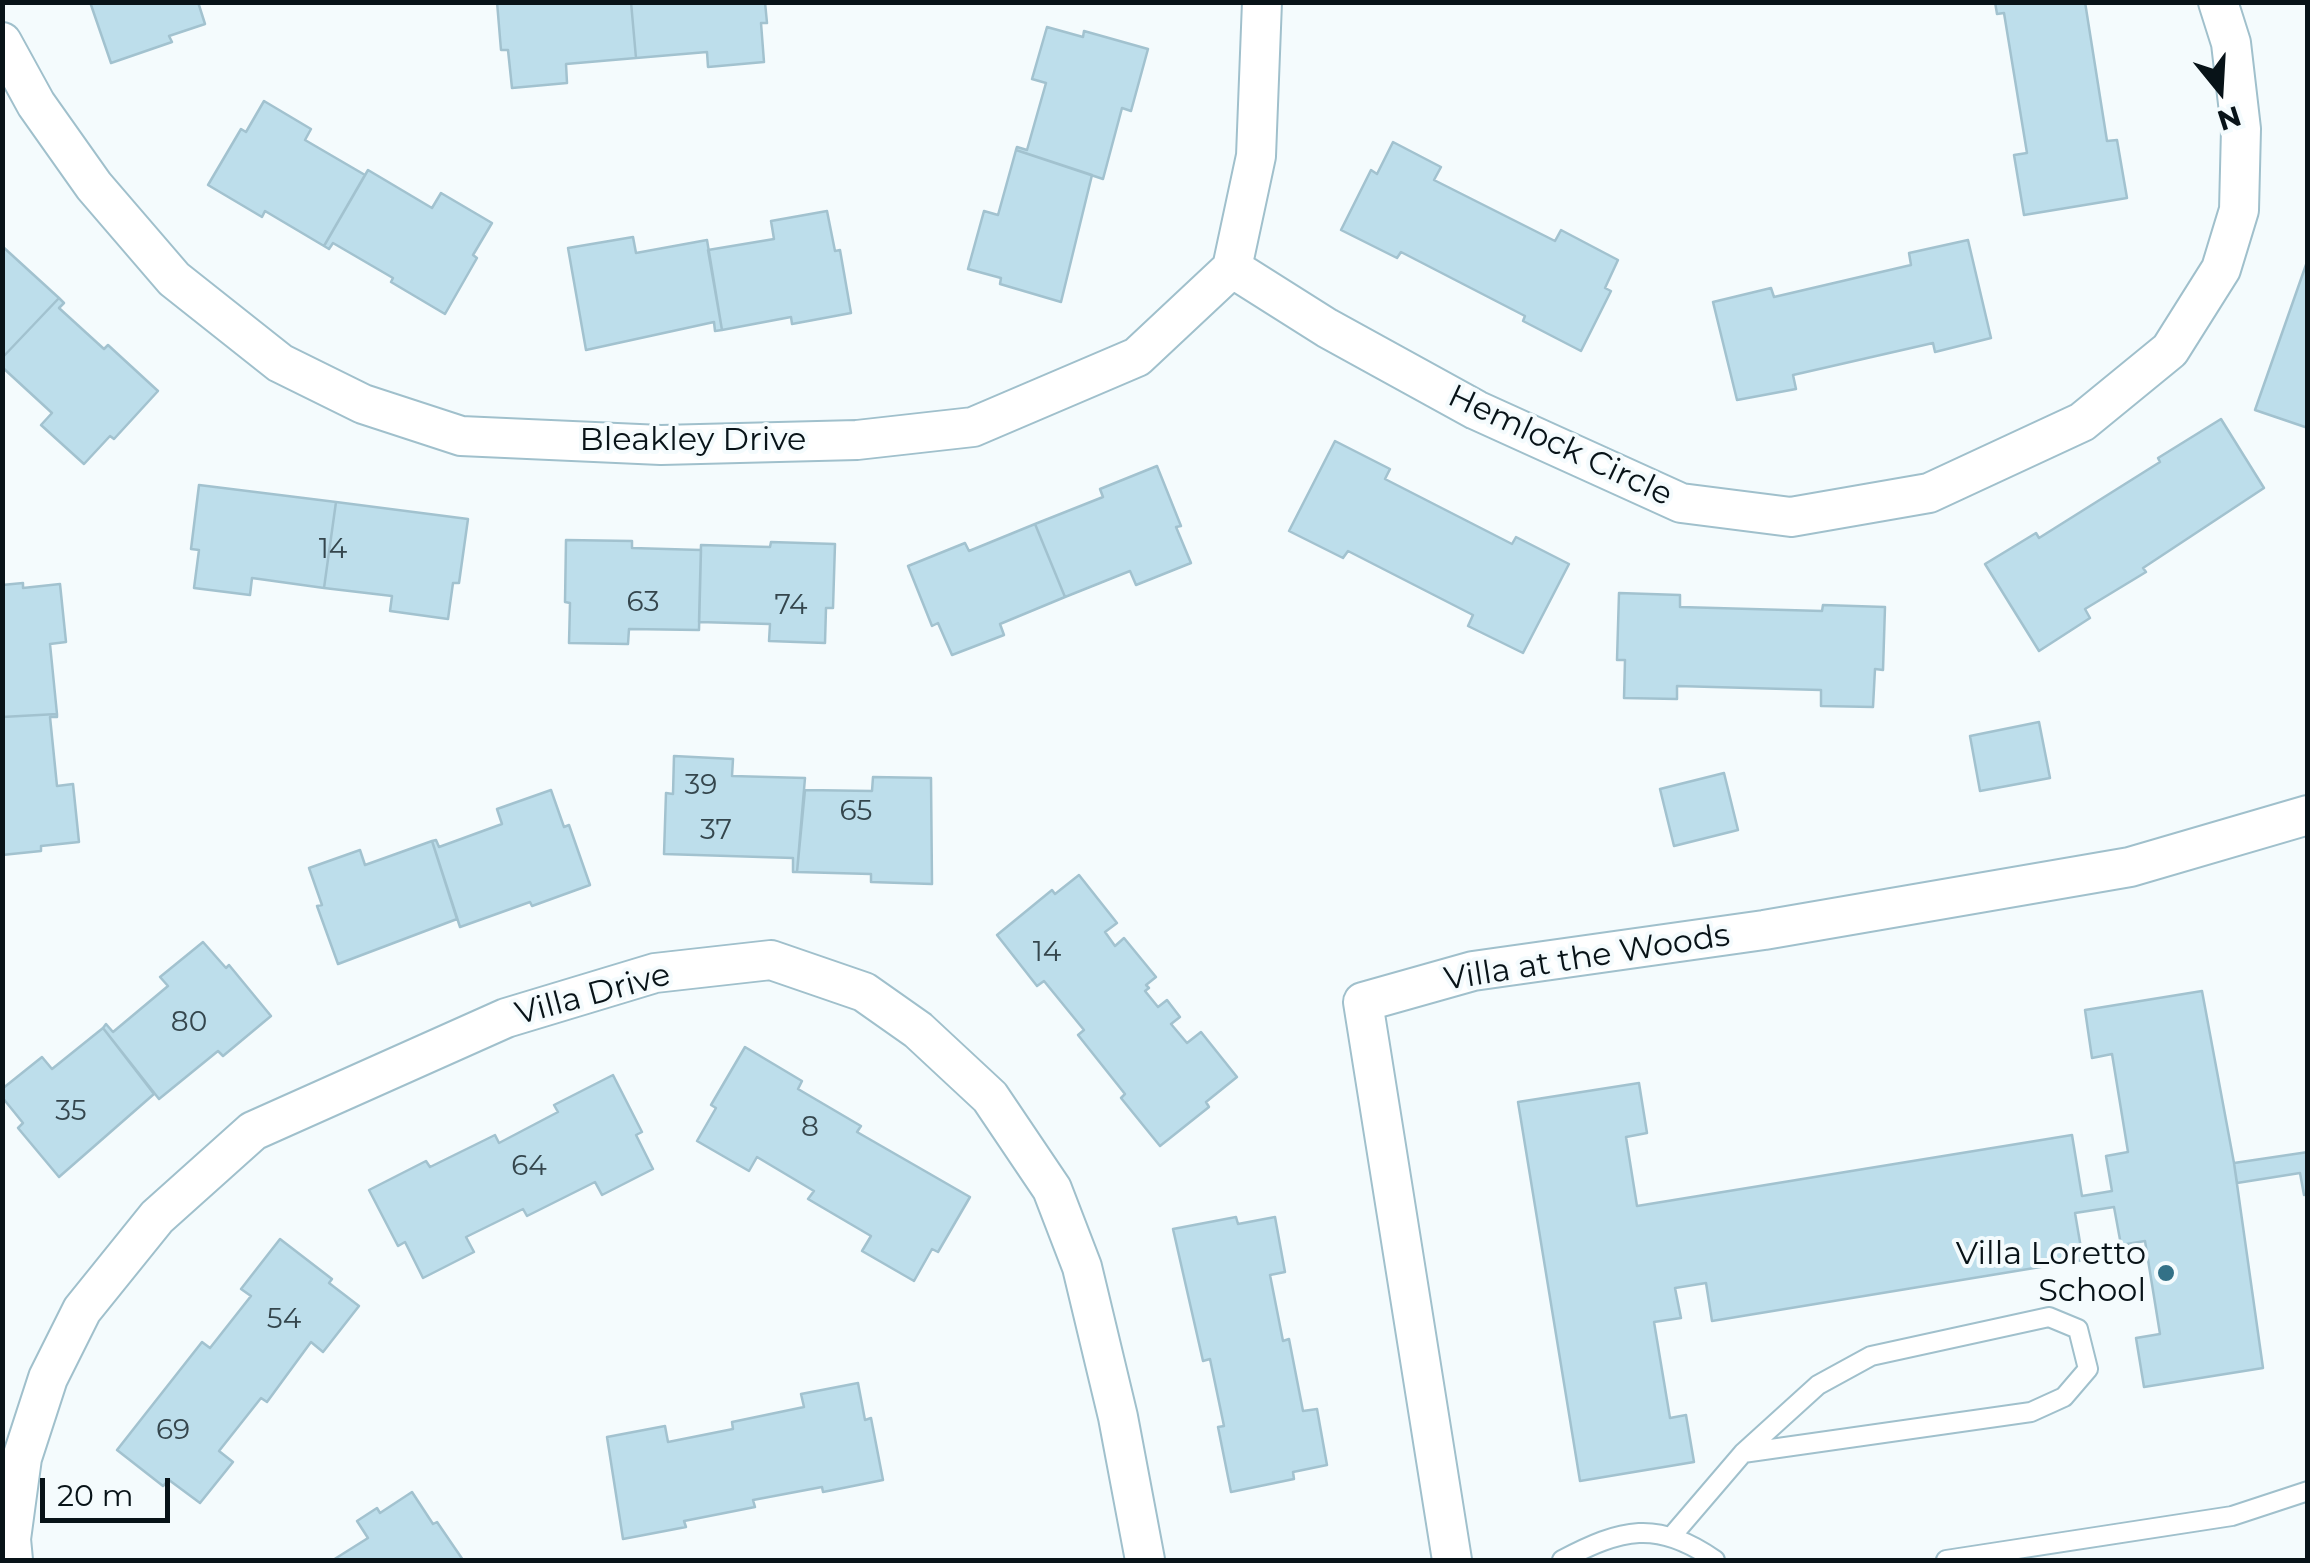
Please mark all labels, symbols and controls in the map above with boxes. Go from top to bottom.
north arrow [2170,40,2270,140]
text: N [2213,99,2245,138]
street label: Hemlock Circle [1442,377,1678,515]
street label: Bleakley Drive [580,422,806,460]
house number: 14 [319,533,347,567]
house number: 63 [627,586,659,620]
house number: 74 [774,589,808,623]
house number: 39 [685,769,717,803]
house number: 65 [840,795,872,829]
house number: 37 [700,814,732,848]
street label: Villa at the Woods [1441,916,1733,1000]
house number: 14 [1033,936,1061,970]
street label: Villa Drive [511,956,675,1034]
house number: 80 [171,1006,207,1040]
house number: 35 [55,1095,87,1129]
house number: 8 [801,1111,819,1145]
house number: 64 [511,1150,547,1184]
place label: Villa Loretto School [1956,1236,2146,1311]
marker: Villa Loretto School [2155,1262,2177,1284]
house number: 54 [267,1303,301,1337]
house number: 69 [156,1414,190,1448]
scale bar [45,1458,175,1520]
text: 20 m [57,1477,134,1514]

